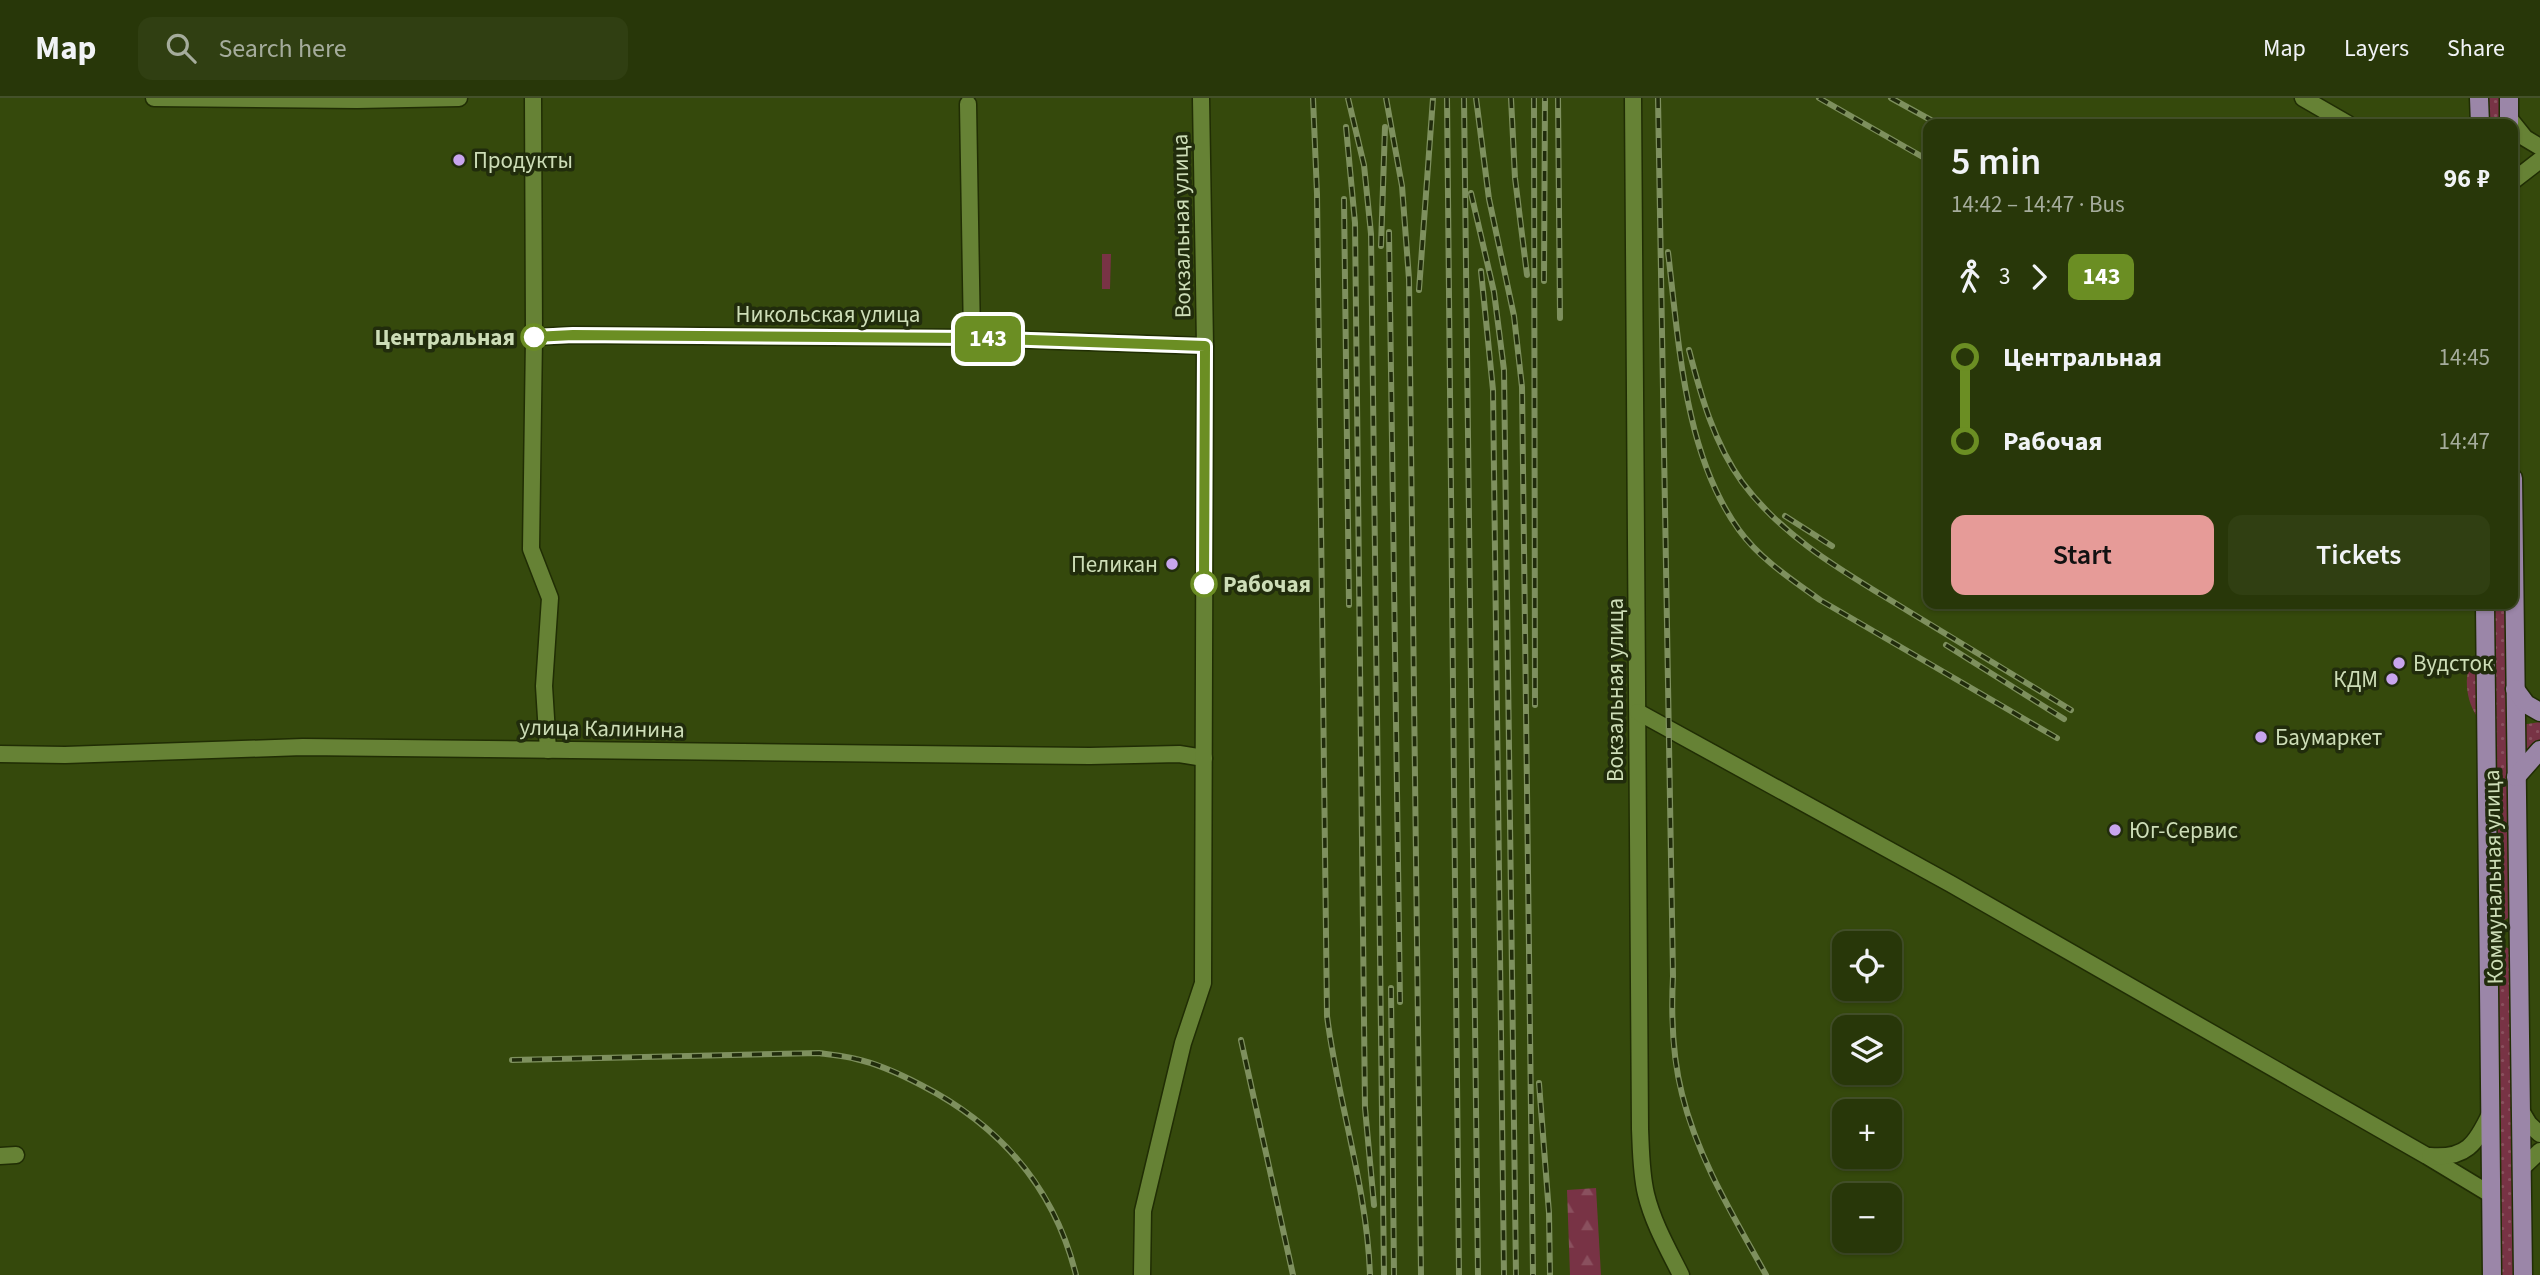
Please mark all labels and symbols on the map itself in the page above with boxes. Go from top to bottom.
street label: Вокзальная улица [1163,134,1200,318]
place label: Продукты [473,144,573,177]
marker: Продукты [451,152,467,168]
street label: Никольская улица [736,298,920,331]
line badge: 143 [948,316,1028,362]
place label: Центральная [374,321,515,354]
marker: Центральная [521,324,547,350]
place label: Пеликан [1071,548,1158,581]
marker: Пеликан [1164,556,1180,572]
place label: Рабочая [1223,568,1311,601]
marker: Рабочая [1191,571,1217,597]
street label: Вокзальная улица [1599,598,1632,782]
place label: Вудсток [2413,647,2494,680]
marker: Вудсток [2391,655,2407,671]
place label: КДМ [2333,663,2378,696]
marker: КДМ [2384,671,2400,687]
street label: улица Калинина [519,711,685,746]
place label: Баумаркет [2275,721,2382,754]
marker: Баумаркет [2253,729,2269,745]
street label: Коммунальная улица [2475,769,2512,985]
place label: Юг-Сервис [2129,814,2238,847]
marker: Юг-Сервис [2107,822,2123,838]

